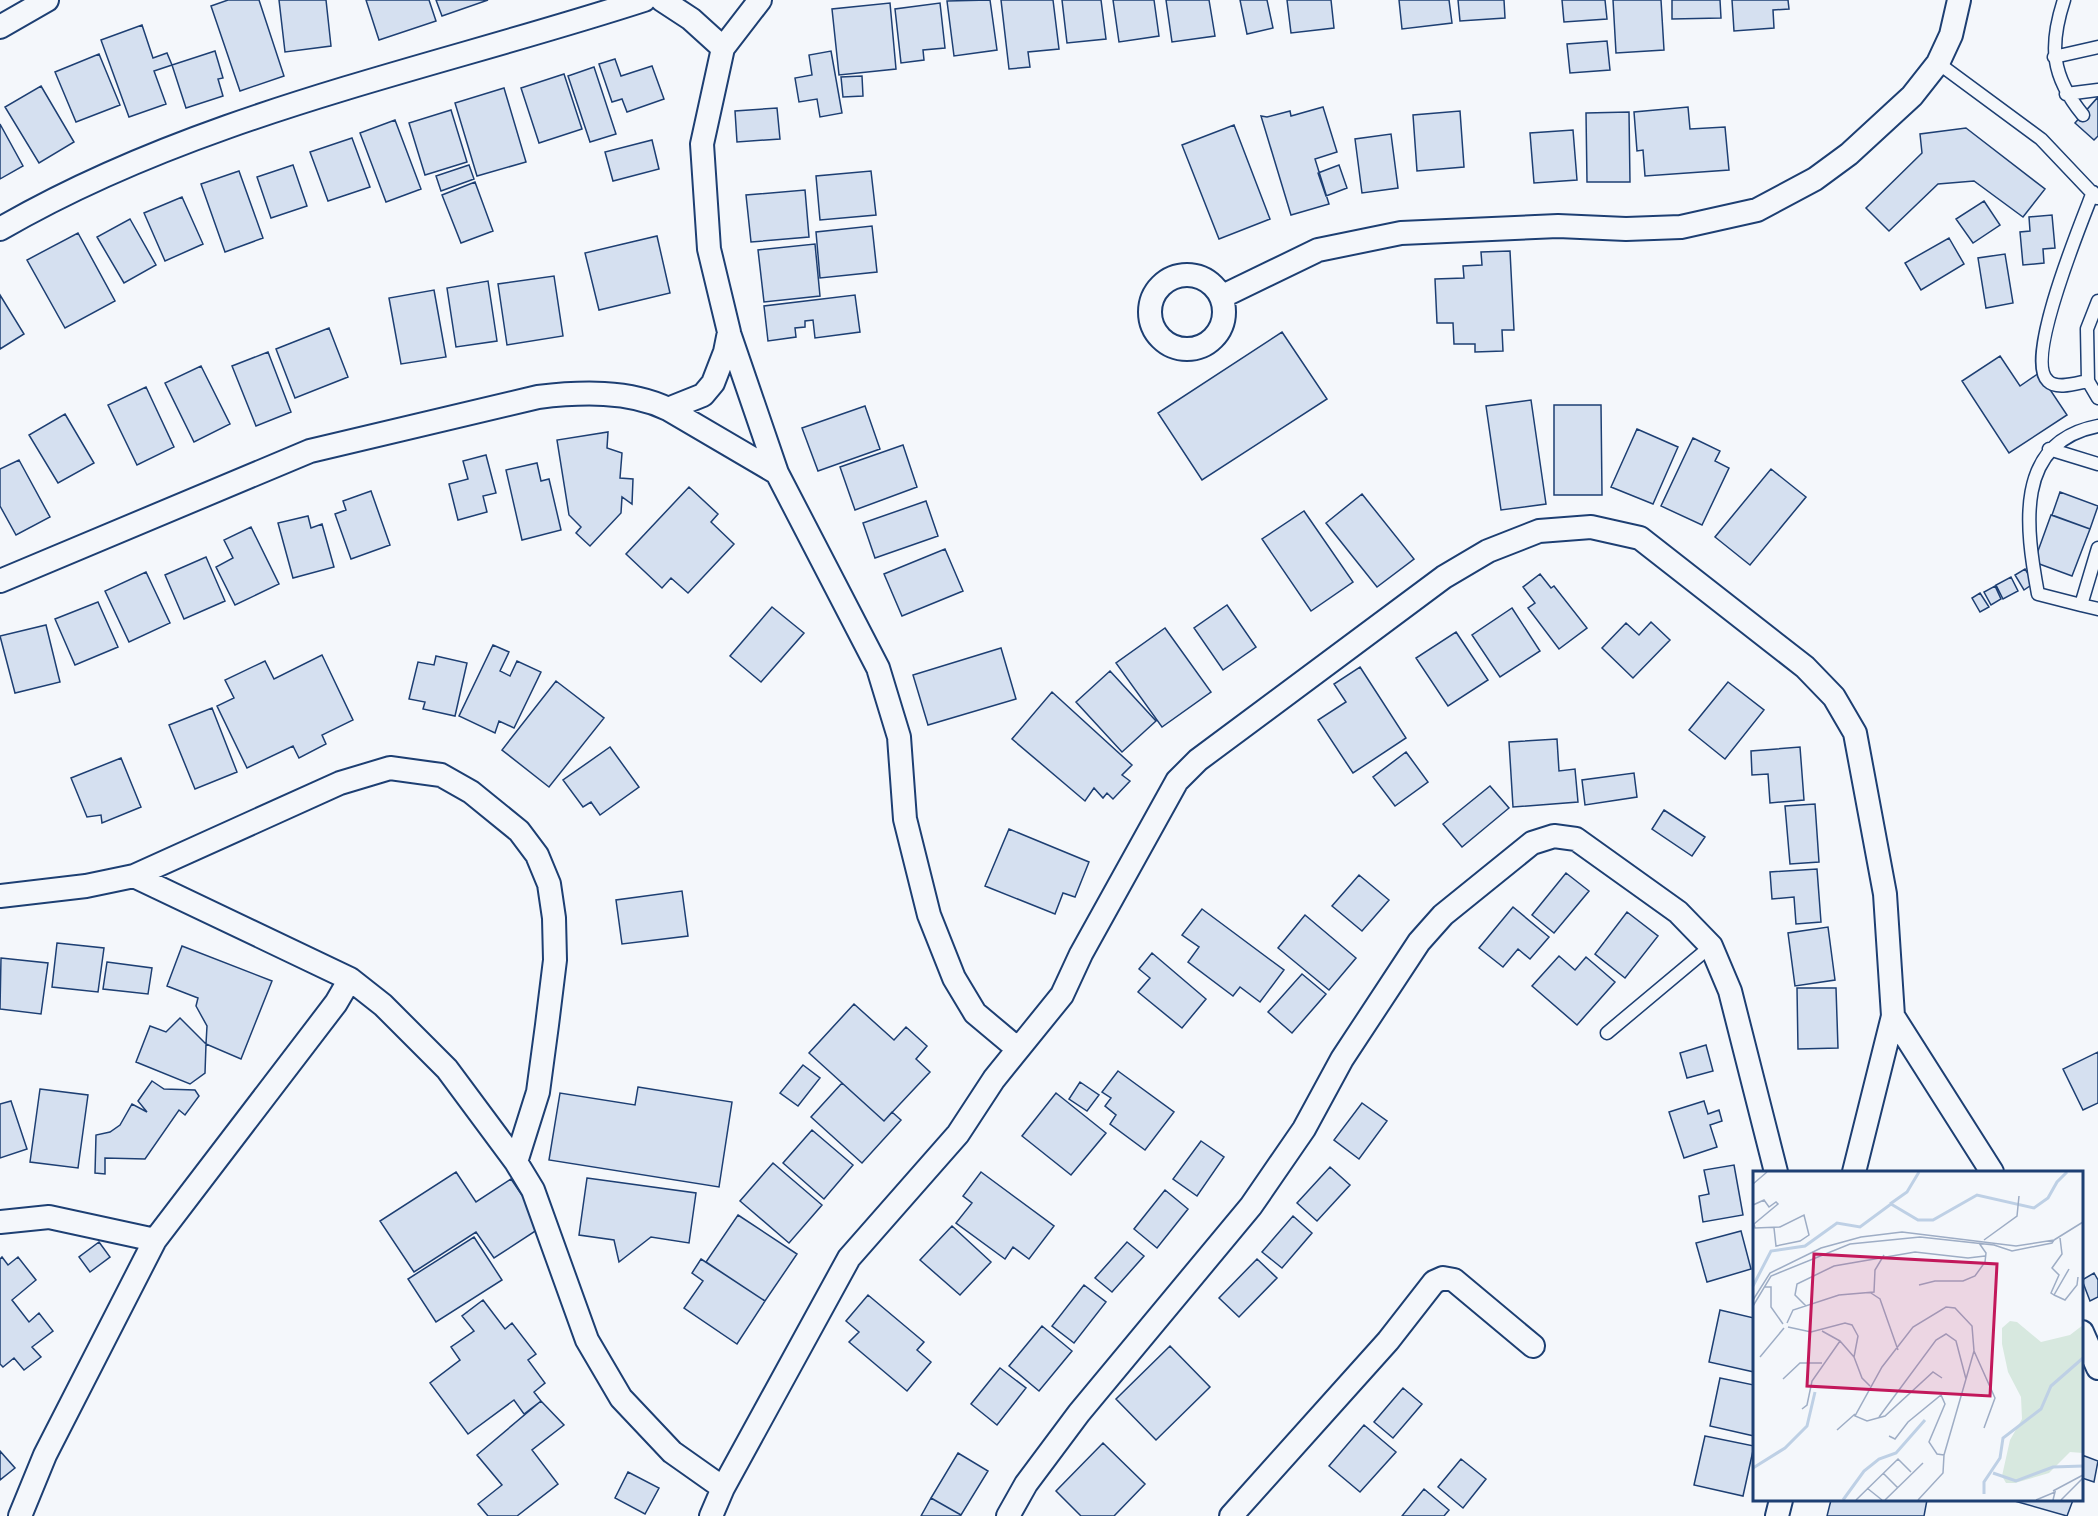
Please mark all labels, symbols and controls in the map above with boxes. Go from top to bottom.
inset map [1753,1171,2083,1501]

